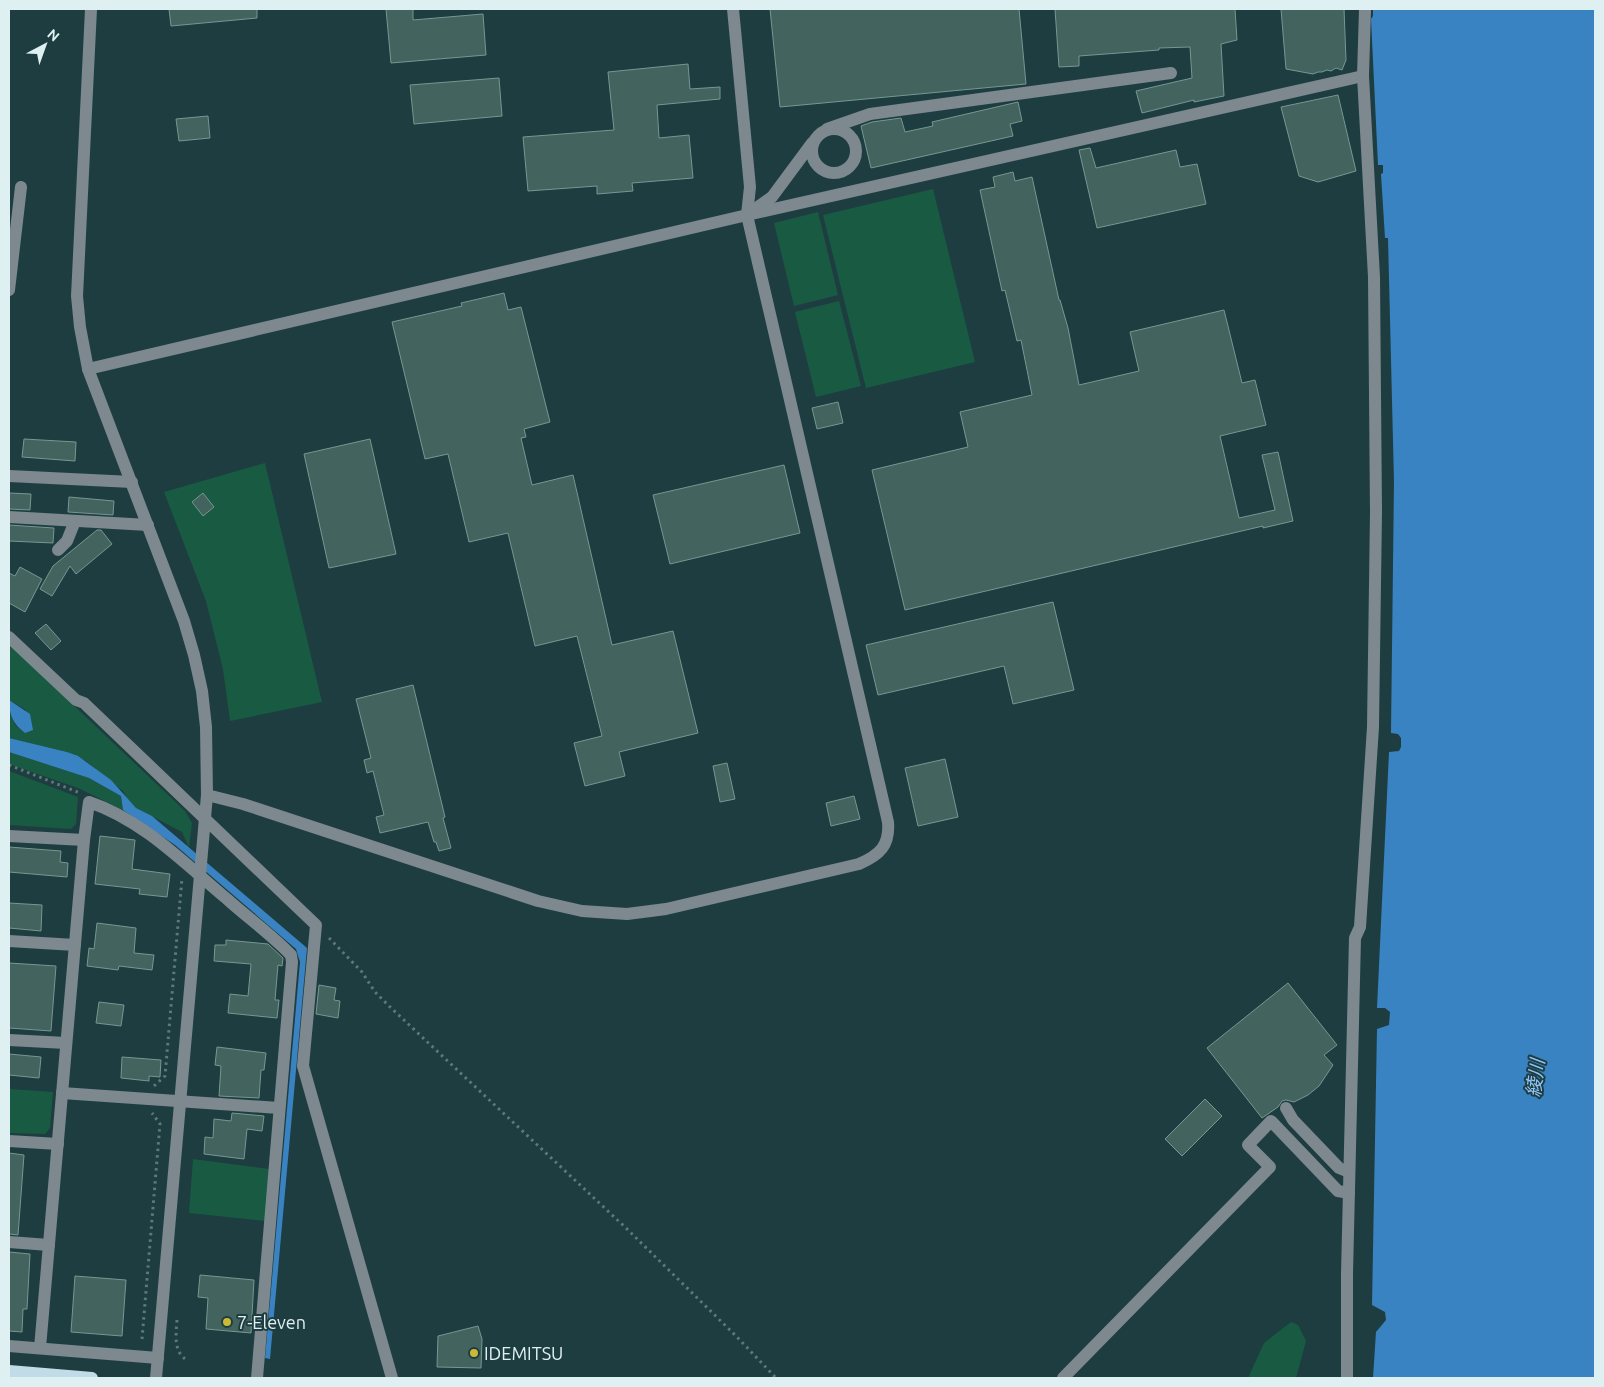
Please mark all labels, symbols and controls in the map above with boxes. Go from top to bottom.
north arrow [20,20,70,70]
text: N [44,26,63,45]
water label: 綾川 [1522,1056,1548,1098]
place label: 7-Eleven [237,1312,306,1332]
marker: 7-Eleven [221,1316,233,1328]
place label: IDEMITSU [484,1343,563,1363]
marker: IDEMITSU [468,1347,480,1359]

